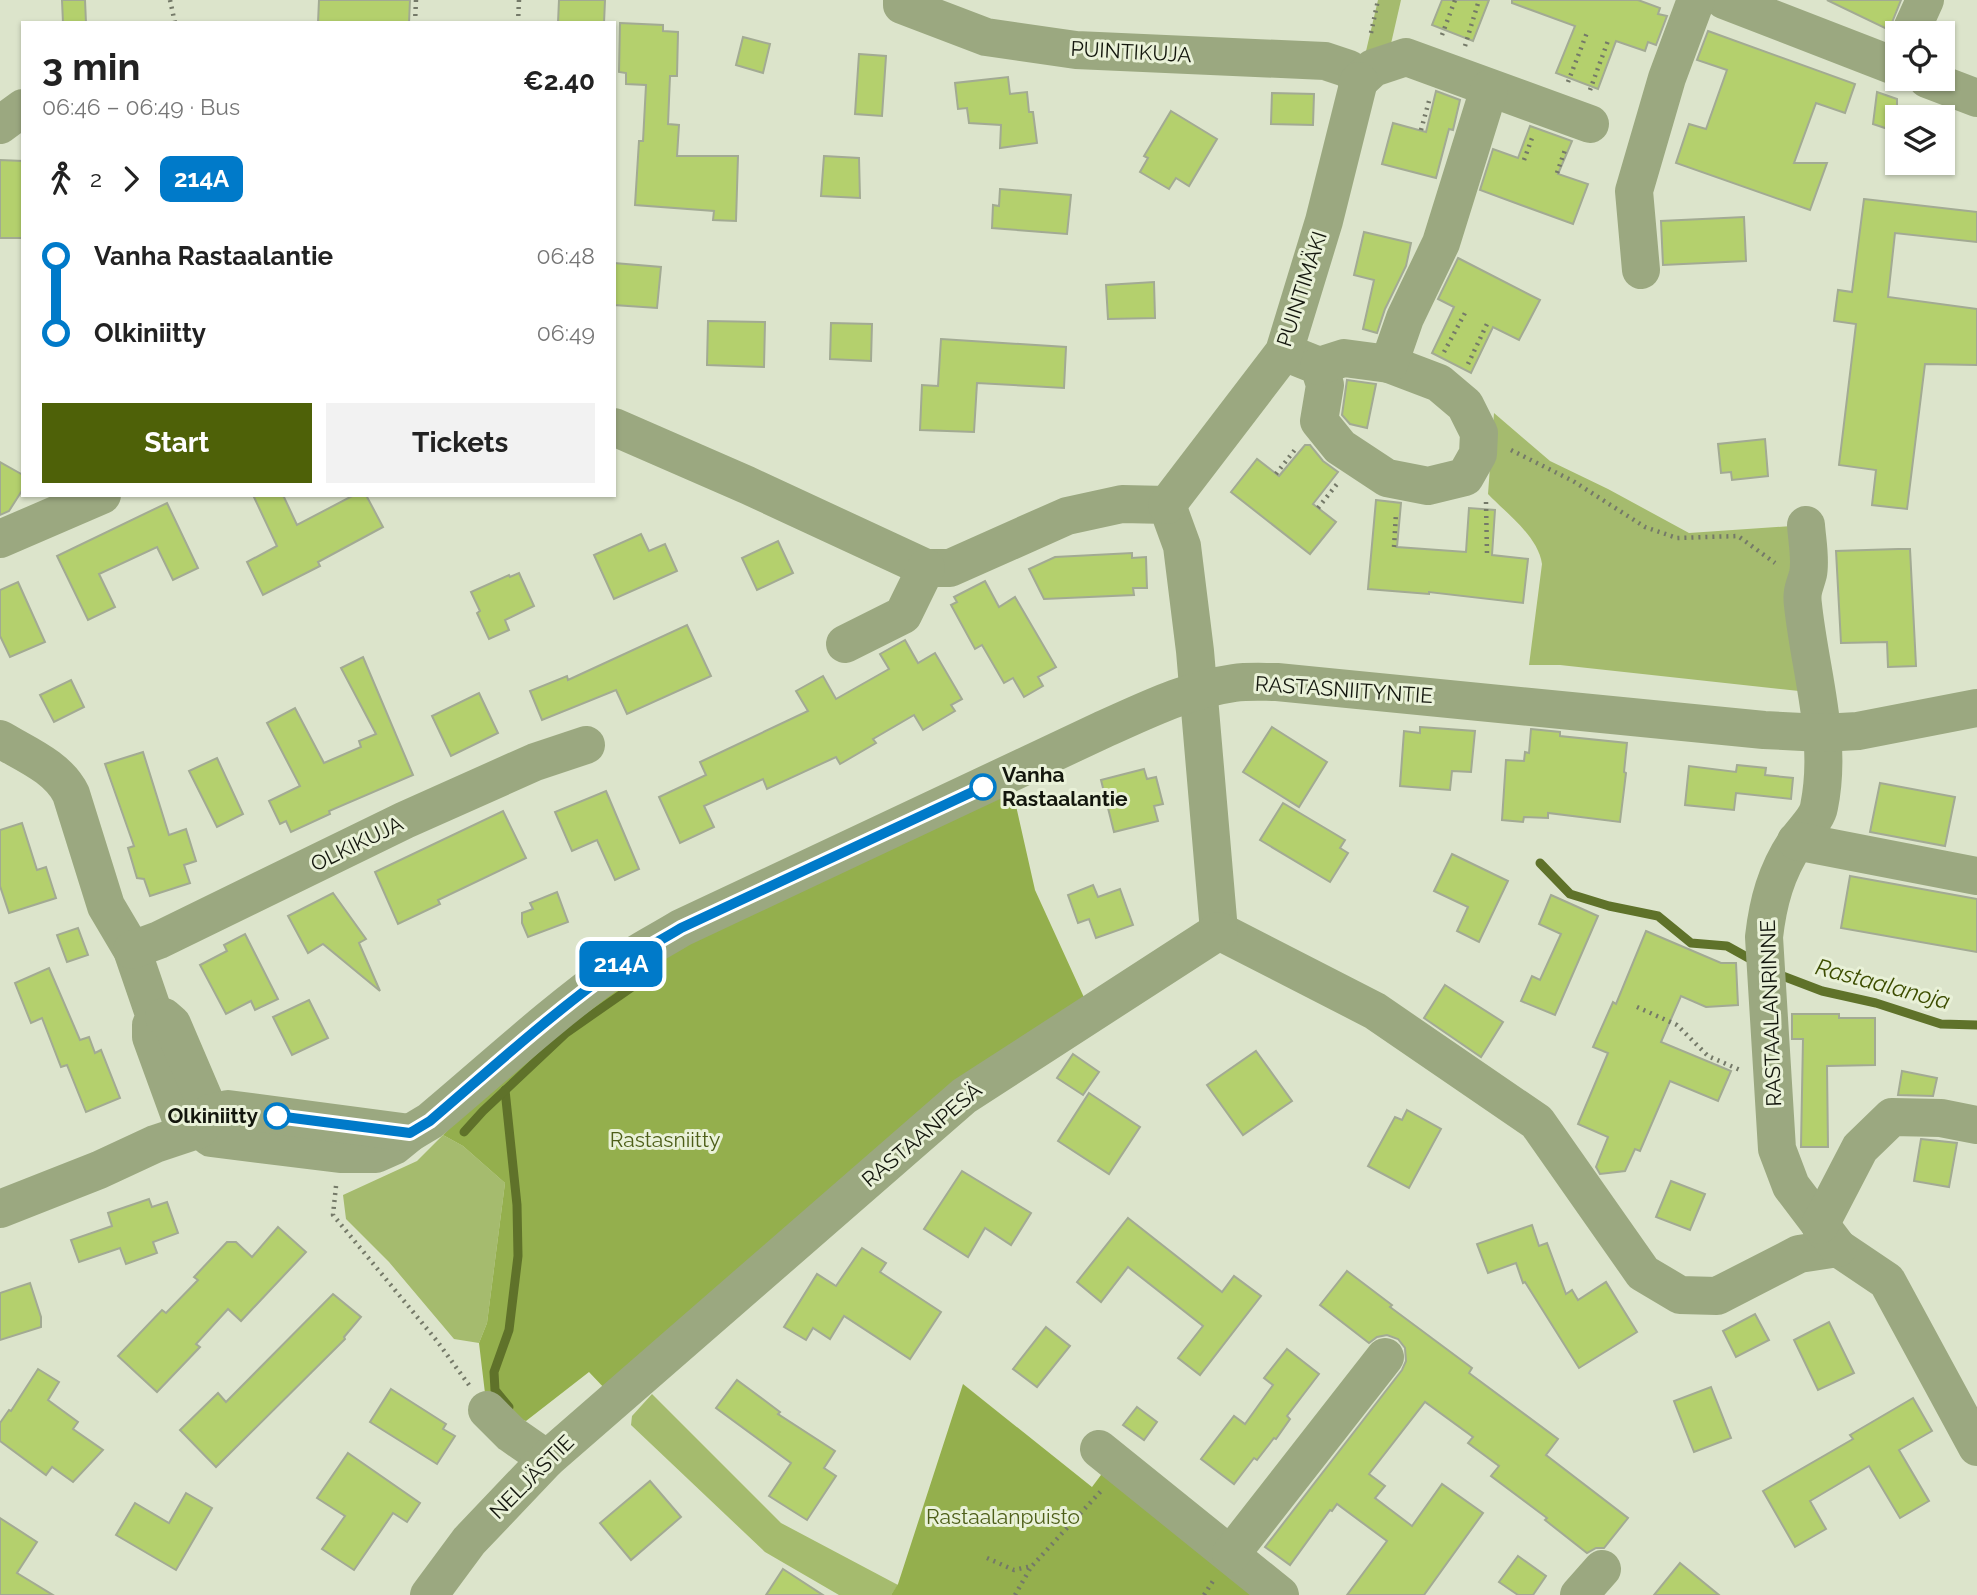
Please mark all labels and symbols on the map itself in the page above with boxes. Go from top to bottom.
street label: PUINTIKUJA [1070,36,1192,67]
street label: PUINTIMÄKI [1271,228,1332,350]
street label: RASTASNIITYNTIE [1254,671,1434,708]
place label: Vanha Rastaalantie [1002,762,1128,811]
marker: Vanha Rastaalantie [970,774,996,800]
street label: OLKIKUJA [307,811,407,877]
street label: RASTAALANRINNE [1755,919,1786,1107]
line badge: 214A [572,941,670,987]
water label: Rastaalanoja [1813,953,1954,1014]
street label: RASTAANPESÄ [857,1077,987,1192]
place label: Olkiniitty [167,1103,258,1128]
marker: Olkiniitty [264,1103,290,1129]
park label: Rastasniitty [610,1127,720,1152]
street label: NELJÄSTIE [484,1429,579,1524]
park label: Rastaalanpuisto [926,1504,1080,1529]

